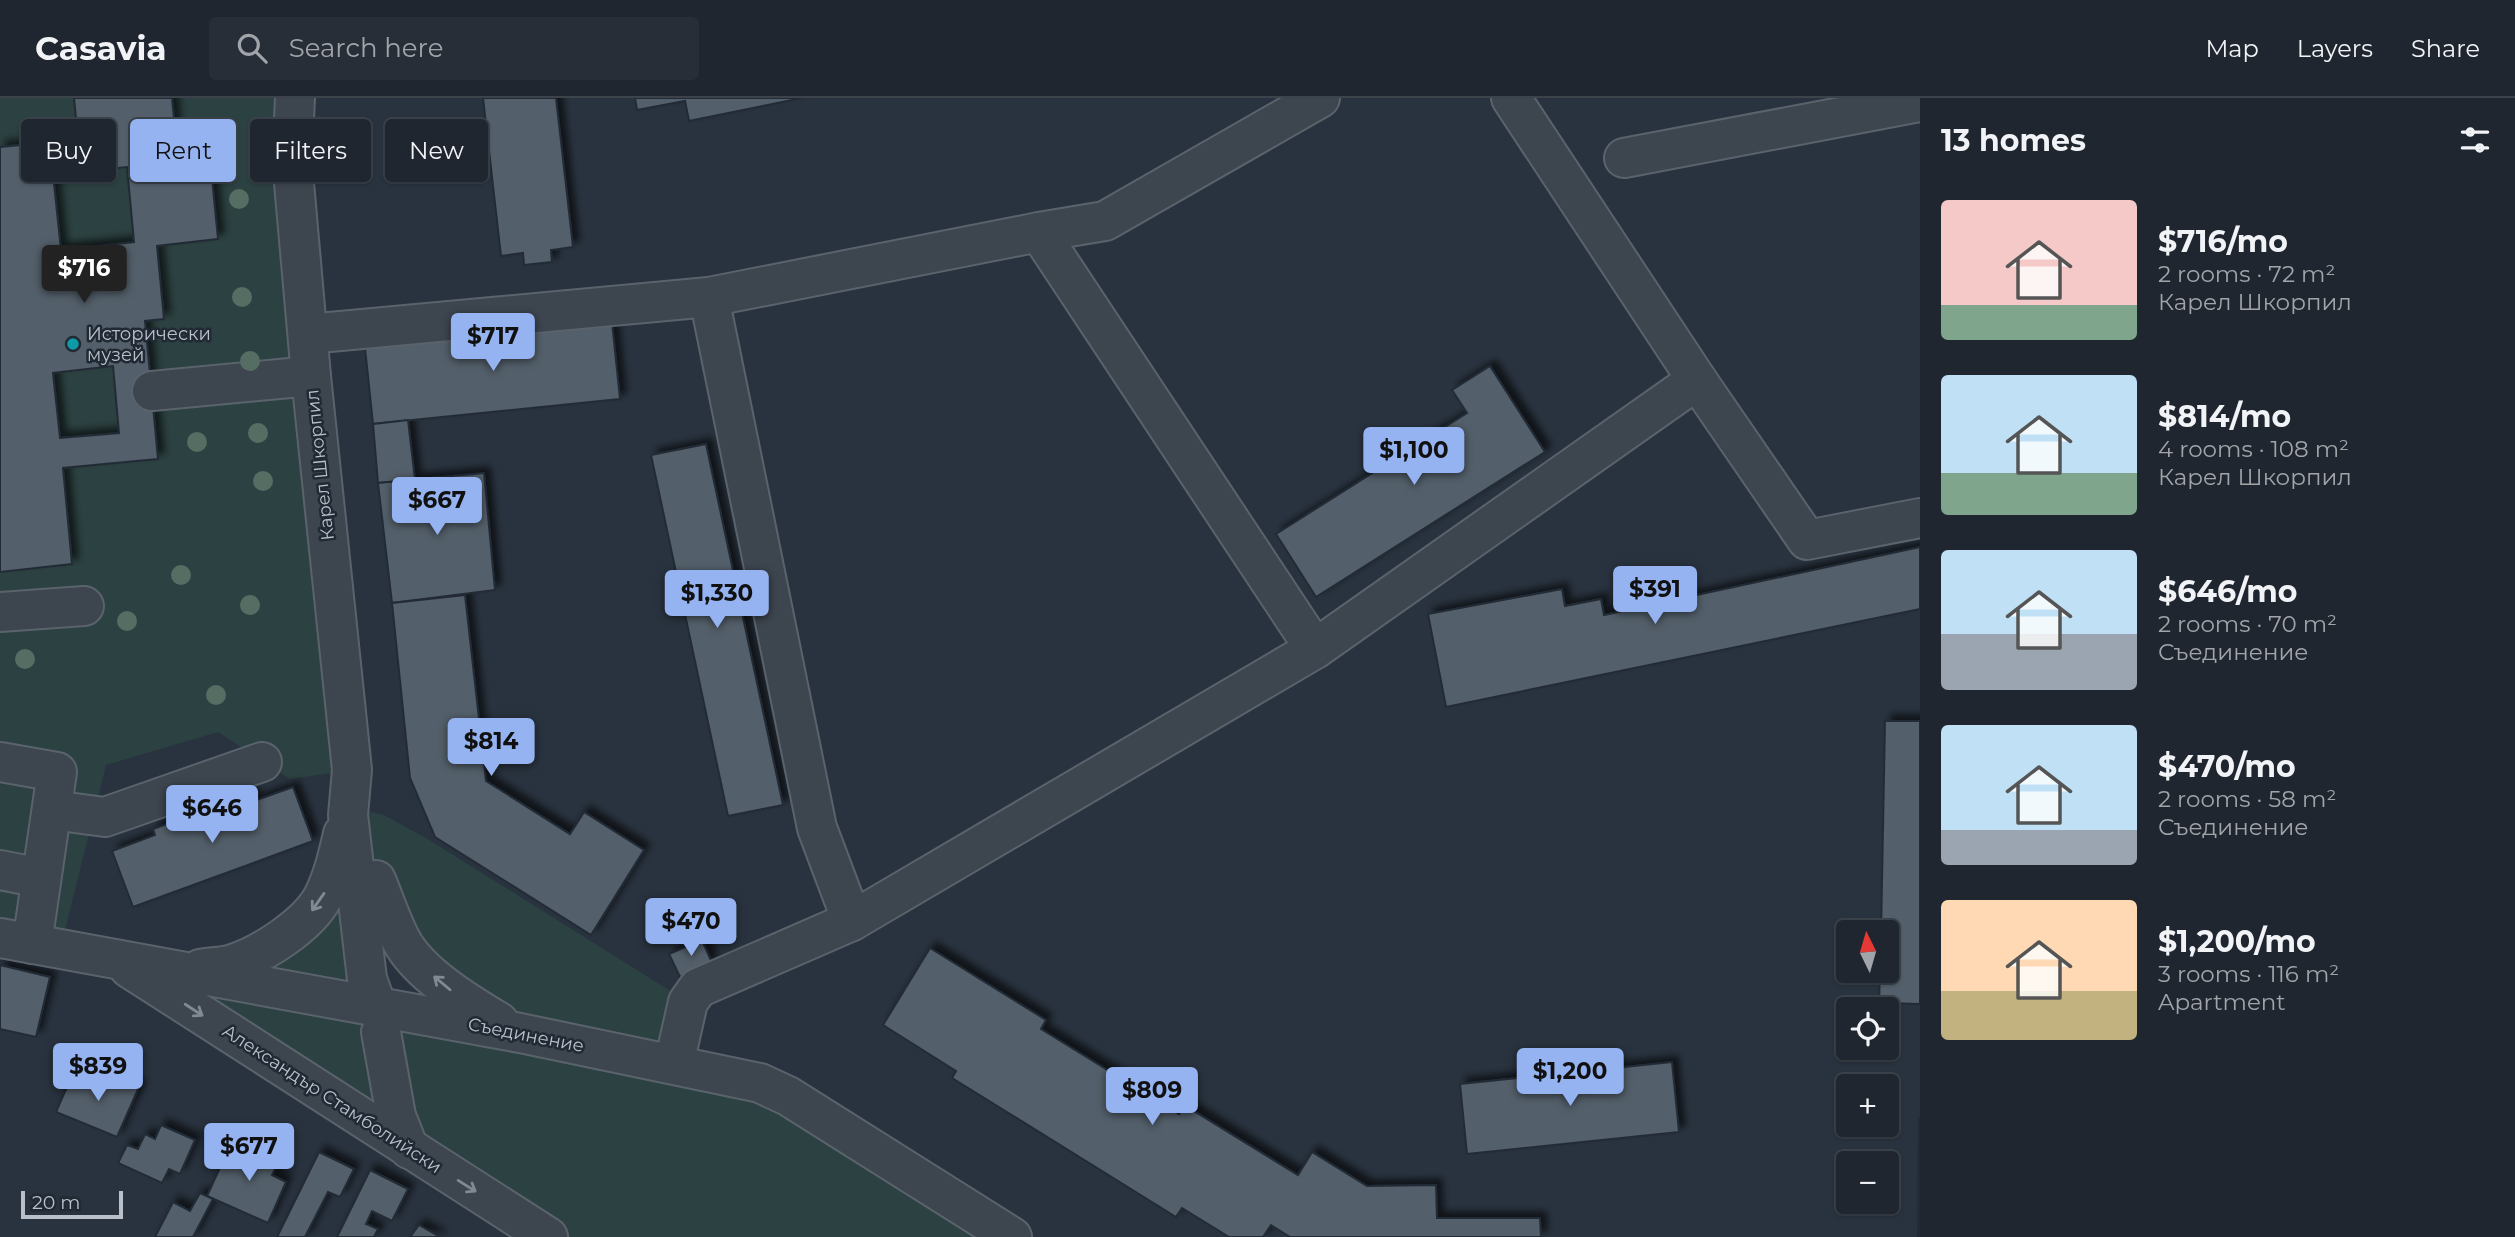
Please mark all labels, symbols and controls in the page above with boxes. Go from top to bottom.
search box [209,17,699,80]
text: Casavia [35,28,167,68]
icon: search [233,29,271,67]
text: Search here [289,32,443,64]
text: Map [2205,34,2259,63]
text: Layers [2297,34,2373,63]
text: Share [2411,34,2480,63]
chip: Buy [21,119,116,182]
chip: Rent [130,119,236,182]
chip: Filters [250,119,371,182]
chip: New [385,119,488,182]
icon: filters [2456,121,2494,159]
text: 13 homes [1941,122,2086,159]
text: $716/mo [2158,223,2288,260]
icon: home [1997,228,2081,312]
pin: $716 [43,246,125,305]
text: $716 [58,254,110,282]
text: 2 rooms · 72 m² [2158,260,2335,288]
text: Карел Шкорпил [2158,288,2352,316]
pin: $717 [452,314,534,373]
text: $717 [467,322,519,350]
place label: Исторически музей [87,323,211,366]
marker: Исторически музей [65,336,81,352]
street label: Карел Шкорпил [301,388,339,542]
text: $814/mo [2158,398,2291,435]
icon: home [1997,403,2081,487]
pin: $1,100 [1357,428,1471,487]
text: 4 rooms · 108 m² [2158,435,2349,463]
text: $1,100 [1379,436,1449,464]
text: Карел Шкорпил [2158,463,2352,491]
pin: $667 [396,478,478,537]
text: $667 [408,486,466,514]
pin: $391 [1614,566,1696,626]
pin: $1,330 [660,570,774,630]
text: $646/mo [2158,573,2297,610]
text: $391 [1629,575,1681,603]
icon: home [1997,578,2081,662]
text: $1,330 [681,579,753,607]
text: 2 rooms · 70 m² [2158,610,2337,638]
text: Съединение [2158,638,2308,666]
pin: $814 [450,718,532,778]
text: $814 [464,727,518,755]
text: $470/mo [2158,748,2296,785]
icon: home [1997,753,2081,837]
text: 2 rooms · 58 m² [2158,785,2336,813]
pin: $646 [171,786,253,845]
text: $646 [182,794,242,822]
text: Съединение [2158,813,2308,841]
one-way arrow [311,892,325,911]
pin: $470 [650,898,732,958]
text: $470 [661,907,721,935]
north arrow [1836,920,1899,984]
map controls [1836,920,1899,1214]
text: $1,200/mo [2158,923,2316,960]
icon: home [1997,928,2081,1012]
text: 3 rooms · 116 m² [2158,960,2339,988]
one-way arrow [433,975,451,991]
text: Apartment [2158,988,2286,1016]
button: locate [1836,997,1899,1060]
one-way arrow [184,1002,203,1017]
street label: Съединение [466,1013,586,1057]
street label: Александър Стамболийски [218,1020,446,1178]
pin: $839 [57,1044,139,1103]
pin: $1,200 [1513,1048,1627,1108]
text: $839 [69,1052,127,1080]
text: $1,200 [1533,1057,1607,1085]
pin: $809 [1111,1068,1193,1127]
button: + [1836,1074,1899,1137]
text: $809 [1122,1076,1182,1104]
pin: $677 [208,1124,290,1183]
text: $677 [220,1132,278,1160]
button: − [1836,1151,1899,1214]
one-way arrow [457,1179,477,1193]
scale bar [21,1188,122,1220]
text: 20 m [32,1191,80,1214]

